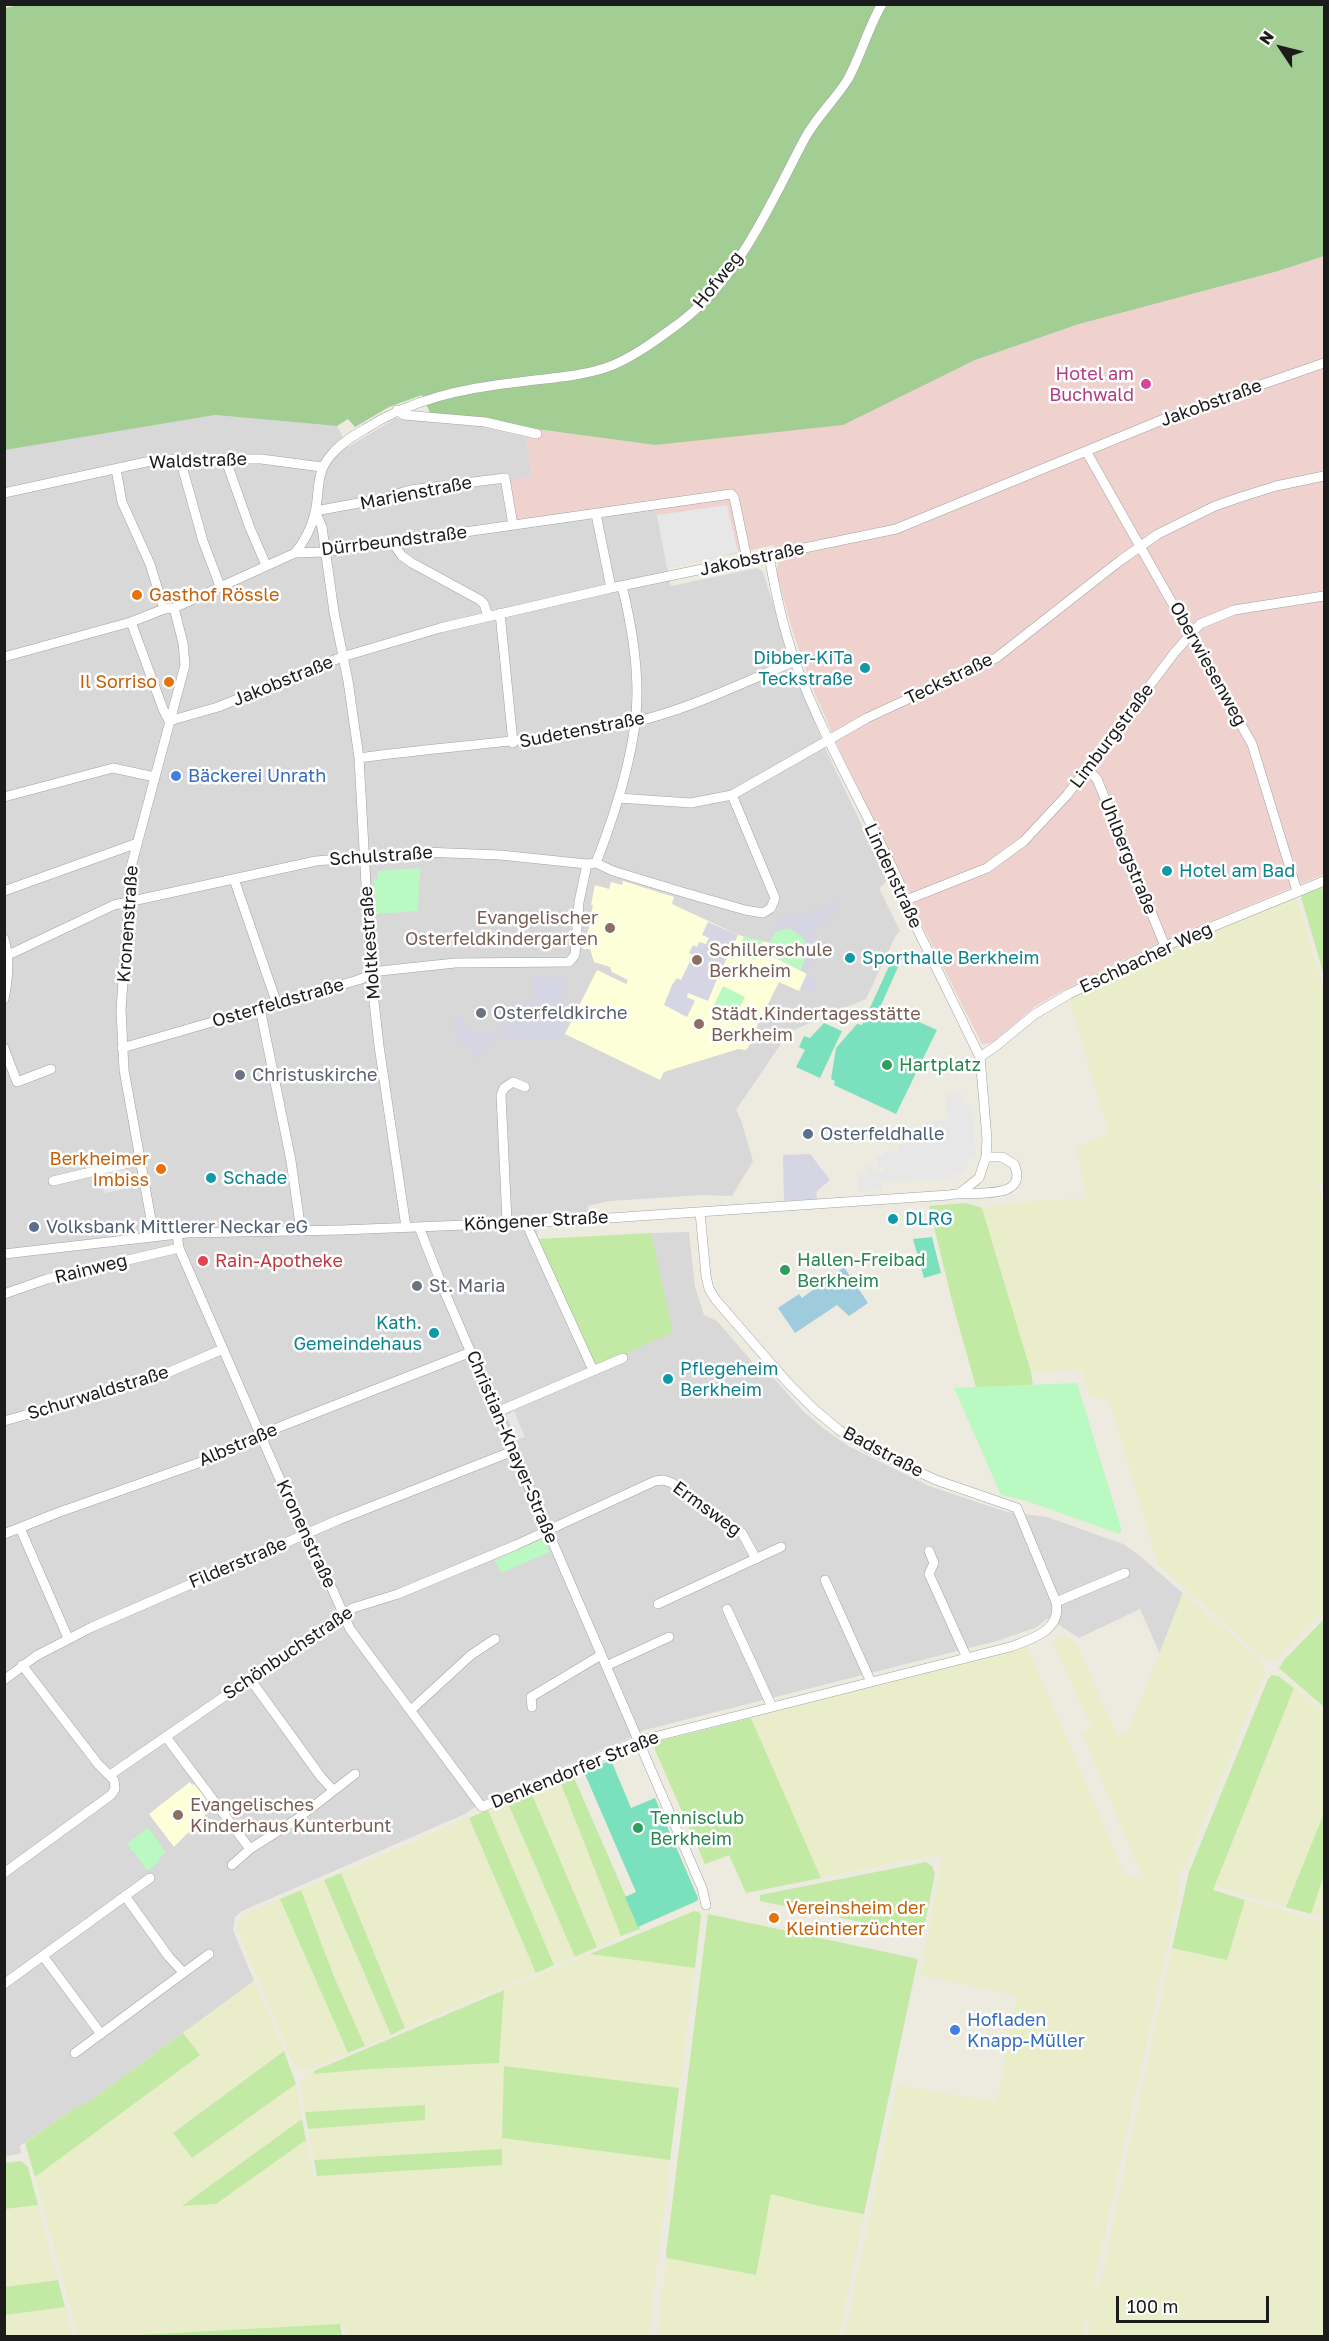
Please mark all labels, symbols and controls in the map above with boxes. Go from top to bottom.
north arrow [1251,18,1311,78]
text: N [1255,27,1278,48]
street label: Hofweg [688,247,748,313]
place label: Hotel am Buchwald [1049,363,1134,406]
street label: Jakobstraße [1157,375,1265,431]
marker: Hotel am Buchwald [1139,377,1153,391]
street label: Waldstraße [149,448,247,474]
street label: Marienstraße [358,472,474,514]
street label: Dürrbeundstraße [320,521,468,561]
street label: Jakobstraße [698,537,806,581]
place label: Gasthof Rössle [149,584,279,606]
marker: Gasthof Rössle [130,588,144,602]
street label: Oberwiesenweg [1165,598,1251,730]
place label: Dibber-KiTa Teckstraße [753,647,853,690]
street label: Teckstraße [902,649,996,709]
street label: Jakobstraße [230,651,336,711]
marker: Dibber-KiTa Teckstraße [858,661,872,675]
place label: Il Sorriso [80,671,157,693]
marker: Il Sorriso [162,675,176,689]
street label: Limburgstraße [1066,679,1158,793]
street label: Sudetenstraße [517,707,647,753]
place label: Bäckerei Unrath [188,765,326,787]
marker: Bäckerei Unrath [169,769,183,783]
street label: Uhlbergstraße [1095,794,1161,918]
street label: Lindenstraße [859,820,927,932]
street label: Schulstraße [329,842,433,870]
place label: Hotel am Bad [1179,860,1295,882]
marker: Hotel am Bad [1160,864,1174,878]
street label: Kronenstraße [113,865,143,983]
street label: Moltkestraße [355,886,385,1000]
place label: Evangelischer Osterfeldkindergarten [405,907,598,950]
street label: Eschbacher Weg [1076,918,1216,998]
marker: Evangelischer Osterfeldkindergarten [603,921,617,935]
place label: Schillerschule Berkheim [709,939,832,982]
place label: Sporthalle Berkheim [862,947,1039,969]
marker: Sporthalle Berkheim [843,951,857,965]
marker: Schillerschule Berkheim [690,953,704,967]
street label: Osterfeldstraße [210,974,346,1032]
place label: Osterfeldkirche [493,1002,628,1024]
place label: Städt.Kindertagesstätte Berkheim [711,1003,921,1046]
marker: Osterfeldkirche [474,1006,488,1020]
marker: Städt.Kindertagesstätte Berkheim [692,1017,706,1031]
place label: Hartplatz [899,1054,981,1076]
marker: Hartplatz [880,1058,894,1072]
place label: Christuskirche [252,1064,377,1086]
marker: Christuskirche [233,1068,247,1082]
place label: Osterfeldhalle [820,1123,944,1145]
marker: Osterfeldhalle [801,1127,815,1141]
place label: Berkheimer Imbiss [50,1148,149,1190]
marker: Berkheimer Imbiss [154,1162,168,1176]
place label: Schade [223,1167,287,1189]
marker: Schade [204,1171,218,1185]
street label: Köngener Straße [463,1206,609,1236]
place label: DLRG [905,1208,953,1230]
marker: DLRG [886,1212,900,1226]
place label: Volksbank Mittlerer Neckar eG [46,1216,308,1238]
marker: Volksbank Mittlerer Neckar eG [27,1220,41,1234]
place label: Hallen-Freibad Berkheim [797,1249,926,1292]
street label: Rainweg [53,1250,129,1288]
place label: Rain-Apotheke [215,1250,343,1272]
marker: Rain-Apotheke [196,1254,210,1268]
marker: Hallen-Freibad Berkheim [778,1263,792,1277]
place label: St. Maria [429,1275,505,1297]
marker: St. Maria [410,1279,424,1293]
place label: Kath. Gemeindehaus [293,1312,422,1354]
marker: Kath. Gemeindehaus [427,1326,441,1340]
street label: Christian-Knayer-Straße [462,1347,562,1547]
place label: Pflegeheim Berkheim [680,1358,778,1400]
street label: Schurwaldstraße [25,1361,171,1425]
marker: Pflegeheim Berkheim [661,1372,675,1386]
street label: Albstraße [196,1419,280,1471]
street label: Badstraße [839,1422,927,1482]
street label: Kronenstraße [271,1476,341,1592]
street label: Ermsweg [669,1477,745,1541]
street label: Filderstraße [186,1533,290,1593]
street label: Schönbuchstraße [219,1602,357,1704]
street label: Denkendorfer Straße [488,1726,662,1814]
place label: Evangelisches Kinderhaus Kunterbunt [190,1794,392,1836]
place label: Tennisclub Berkheim [650,1807,744,1850]
marker: Evangelisches Kinderhaus Kunterbunt [171,1808,185,1822]
marker: Tennisclub Berkheim [631,1821,645,1835]
place label: Vereinsheim der Kleintierzüchter [786,1897,925,1940]
marker: Vereinsheim der Kleintierzüchter [767,1911,781,1925]
place label: Hofladen Knapp-Müller [967,2009,1085,2052]
marker: Hofladen Knapp-Müller [948,2023,962,2037]
scale bar [1119,2284,1272,2322]
text: 100 m [1127,2295,1178,2317]

